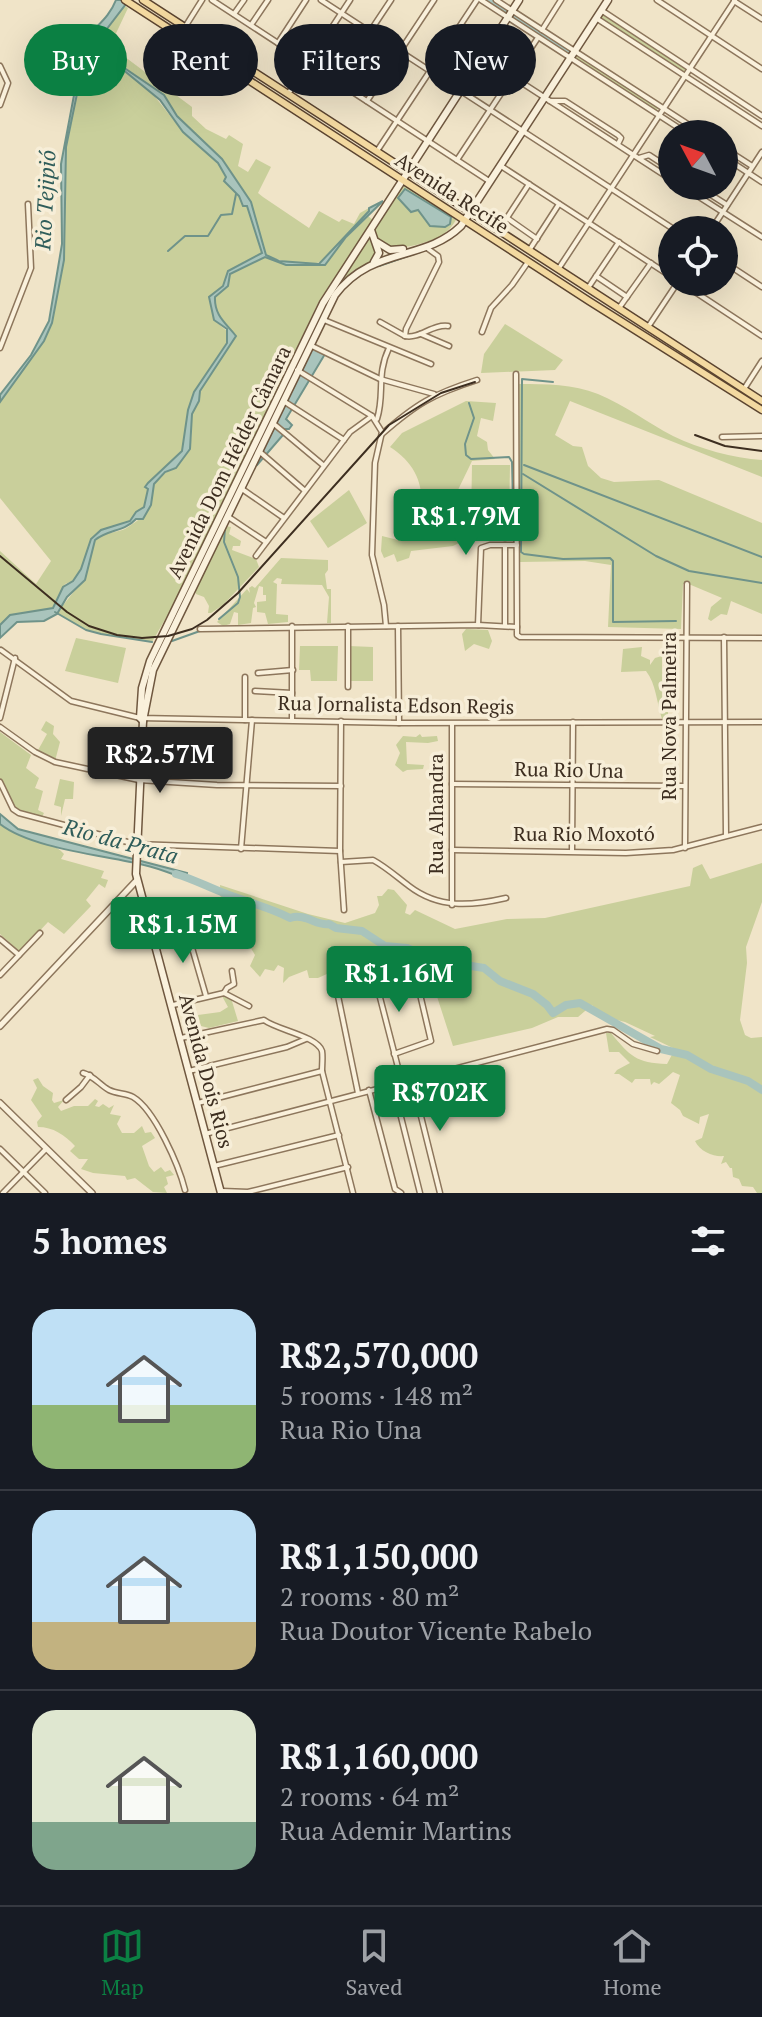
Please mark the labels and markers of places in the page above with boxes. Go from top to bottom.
pin: R$1.79M [392,489,540,557]
pin: R$2.57M [86,727,234,795]
pin: R$1.15M [109,897,257,965]
pin: R$1.16M [325,946,473,1014]
pin: R$702K [375,1065,505,1133]

